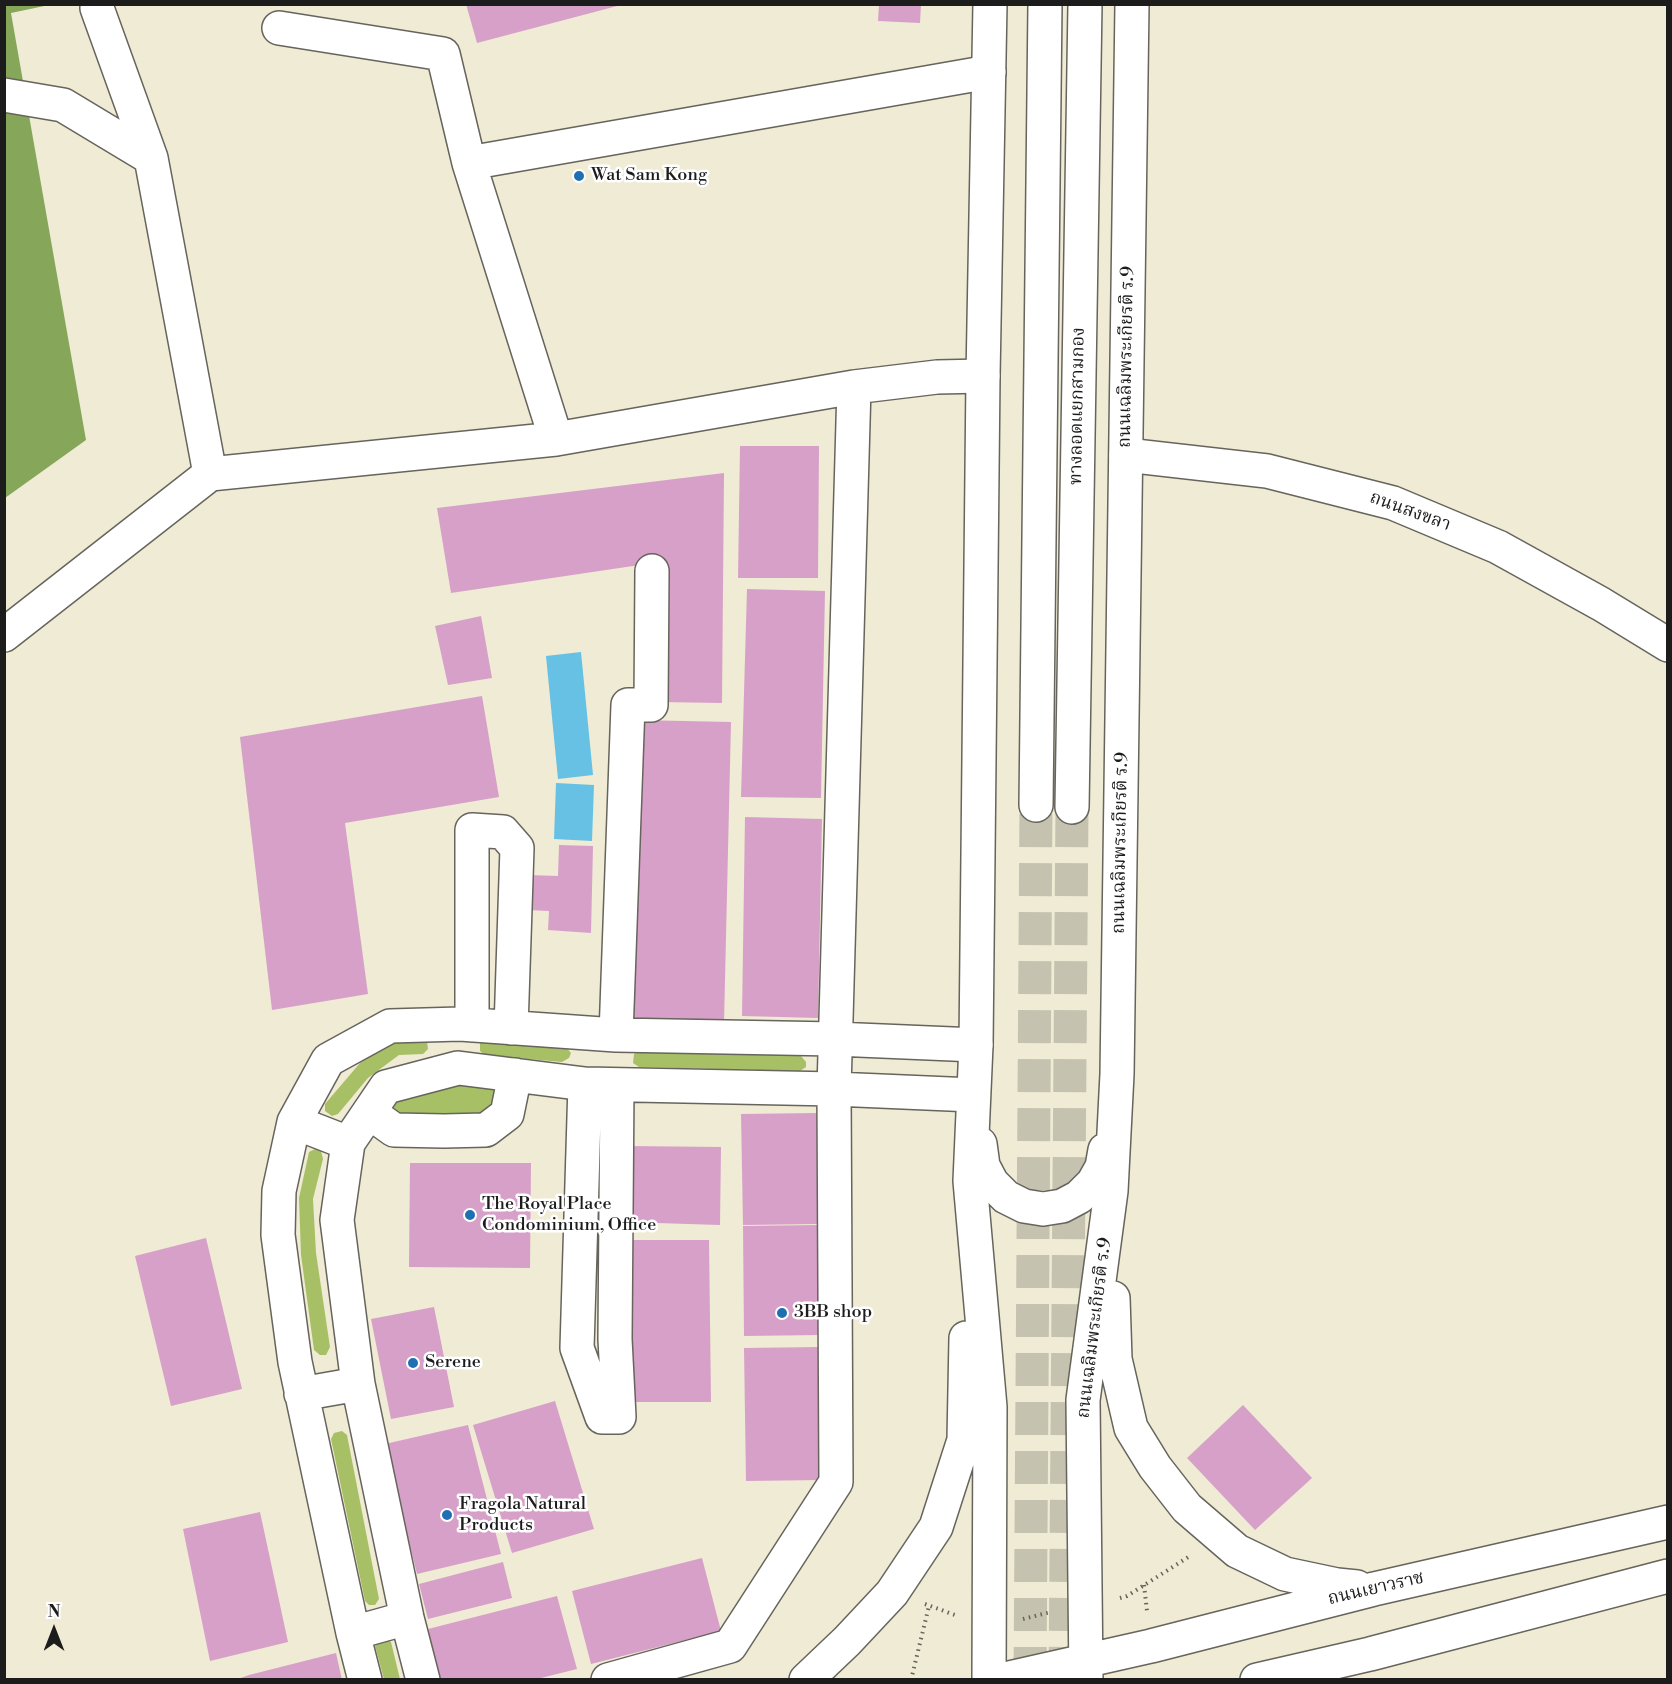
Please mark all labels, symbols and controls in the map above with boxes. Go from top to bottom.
place label: Wat Sam Kong [591,165,707,187]
marker: Wat Sam Kong [572,169,586,183]
street label: ถนนเฉลิมพระเกียรติ ร.9 [1115,266,1139,448]
street label: ทางลอดแยกสามกอง [1066,327,1090,485]
street label: ถนนสงขลา [1367,487,1453,537]
street label: ถนนเฉลิมพระเกียรติ ร.9 [1109,752,1133,934]
place label: The Royal Place Condominium, Office [482,1194,656,1236]
marker: The Royal Place Condominium, Office [463,1208,477,1222]
street label: ถนนเฉลิมพระเกียรติ ร.9 [1073,1236,1117,1420]
place label: 3BB shop [794,1302,872,1324]
marker: 3BB shop [775,1306,789,1320]
place label: Serene [425,1352,481,1374]
marker: Serene [406,1356,420,1370]
place label: Fragola Natural Products [459,1494,586,1537]
marker: Fragola Natural Products [440,1508,454,1522]
street label: ถนนเยาวราช [1326,1567,1426,1611]
north arrow [24,1600,84,1660]
text: N [48,1602,60,1622]

